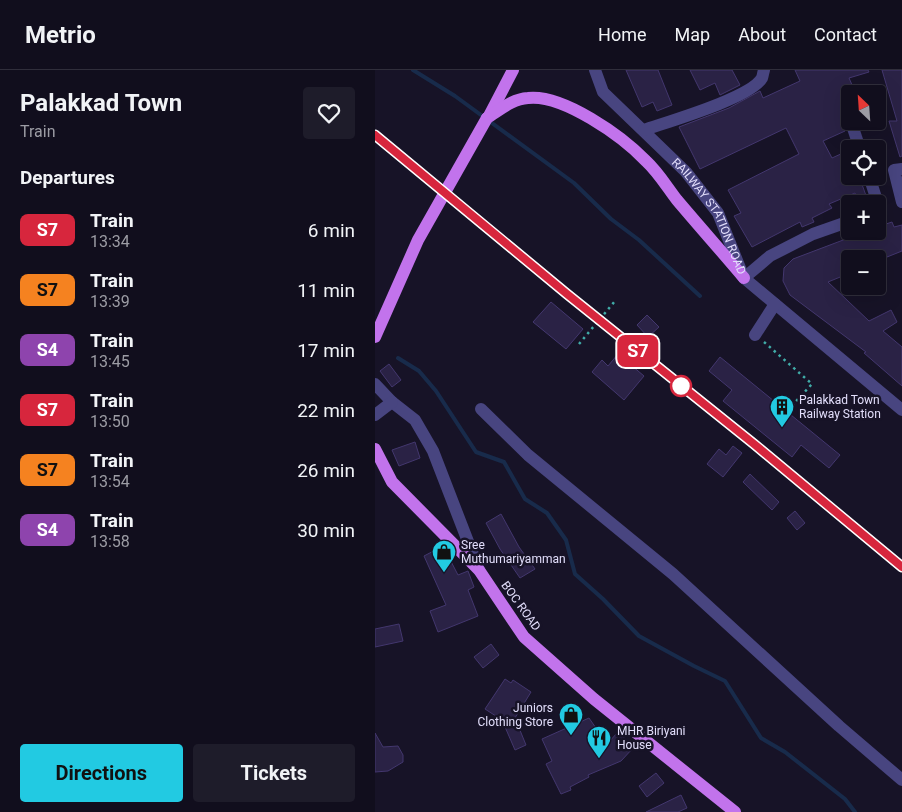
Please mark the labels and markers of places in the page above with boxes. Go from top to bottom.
unlabelled marker [670,375,692,397]
place label: Palakkad Town Railway Station [799,393,881,421]
building icon: Palakkad Town Railway Station [769,394,795,428]
place label: Sree Muthumariyamman [461,538,566,566]
shop icon: Sree Muthumariyamman [431,539,457,573]
place label: Juniors Clothing Store [478,701,553,729]
shop icon: Juniors Clothing Store [558,702,584,736]
place label: MHR Biriyani House [617,724,686,752]
restaurant icon: MHR Biriyani House [586,725,612,759]

